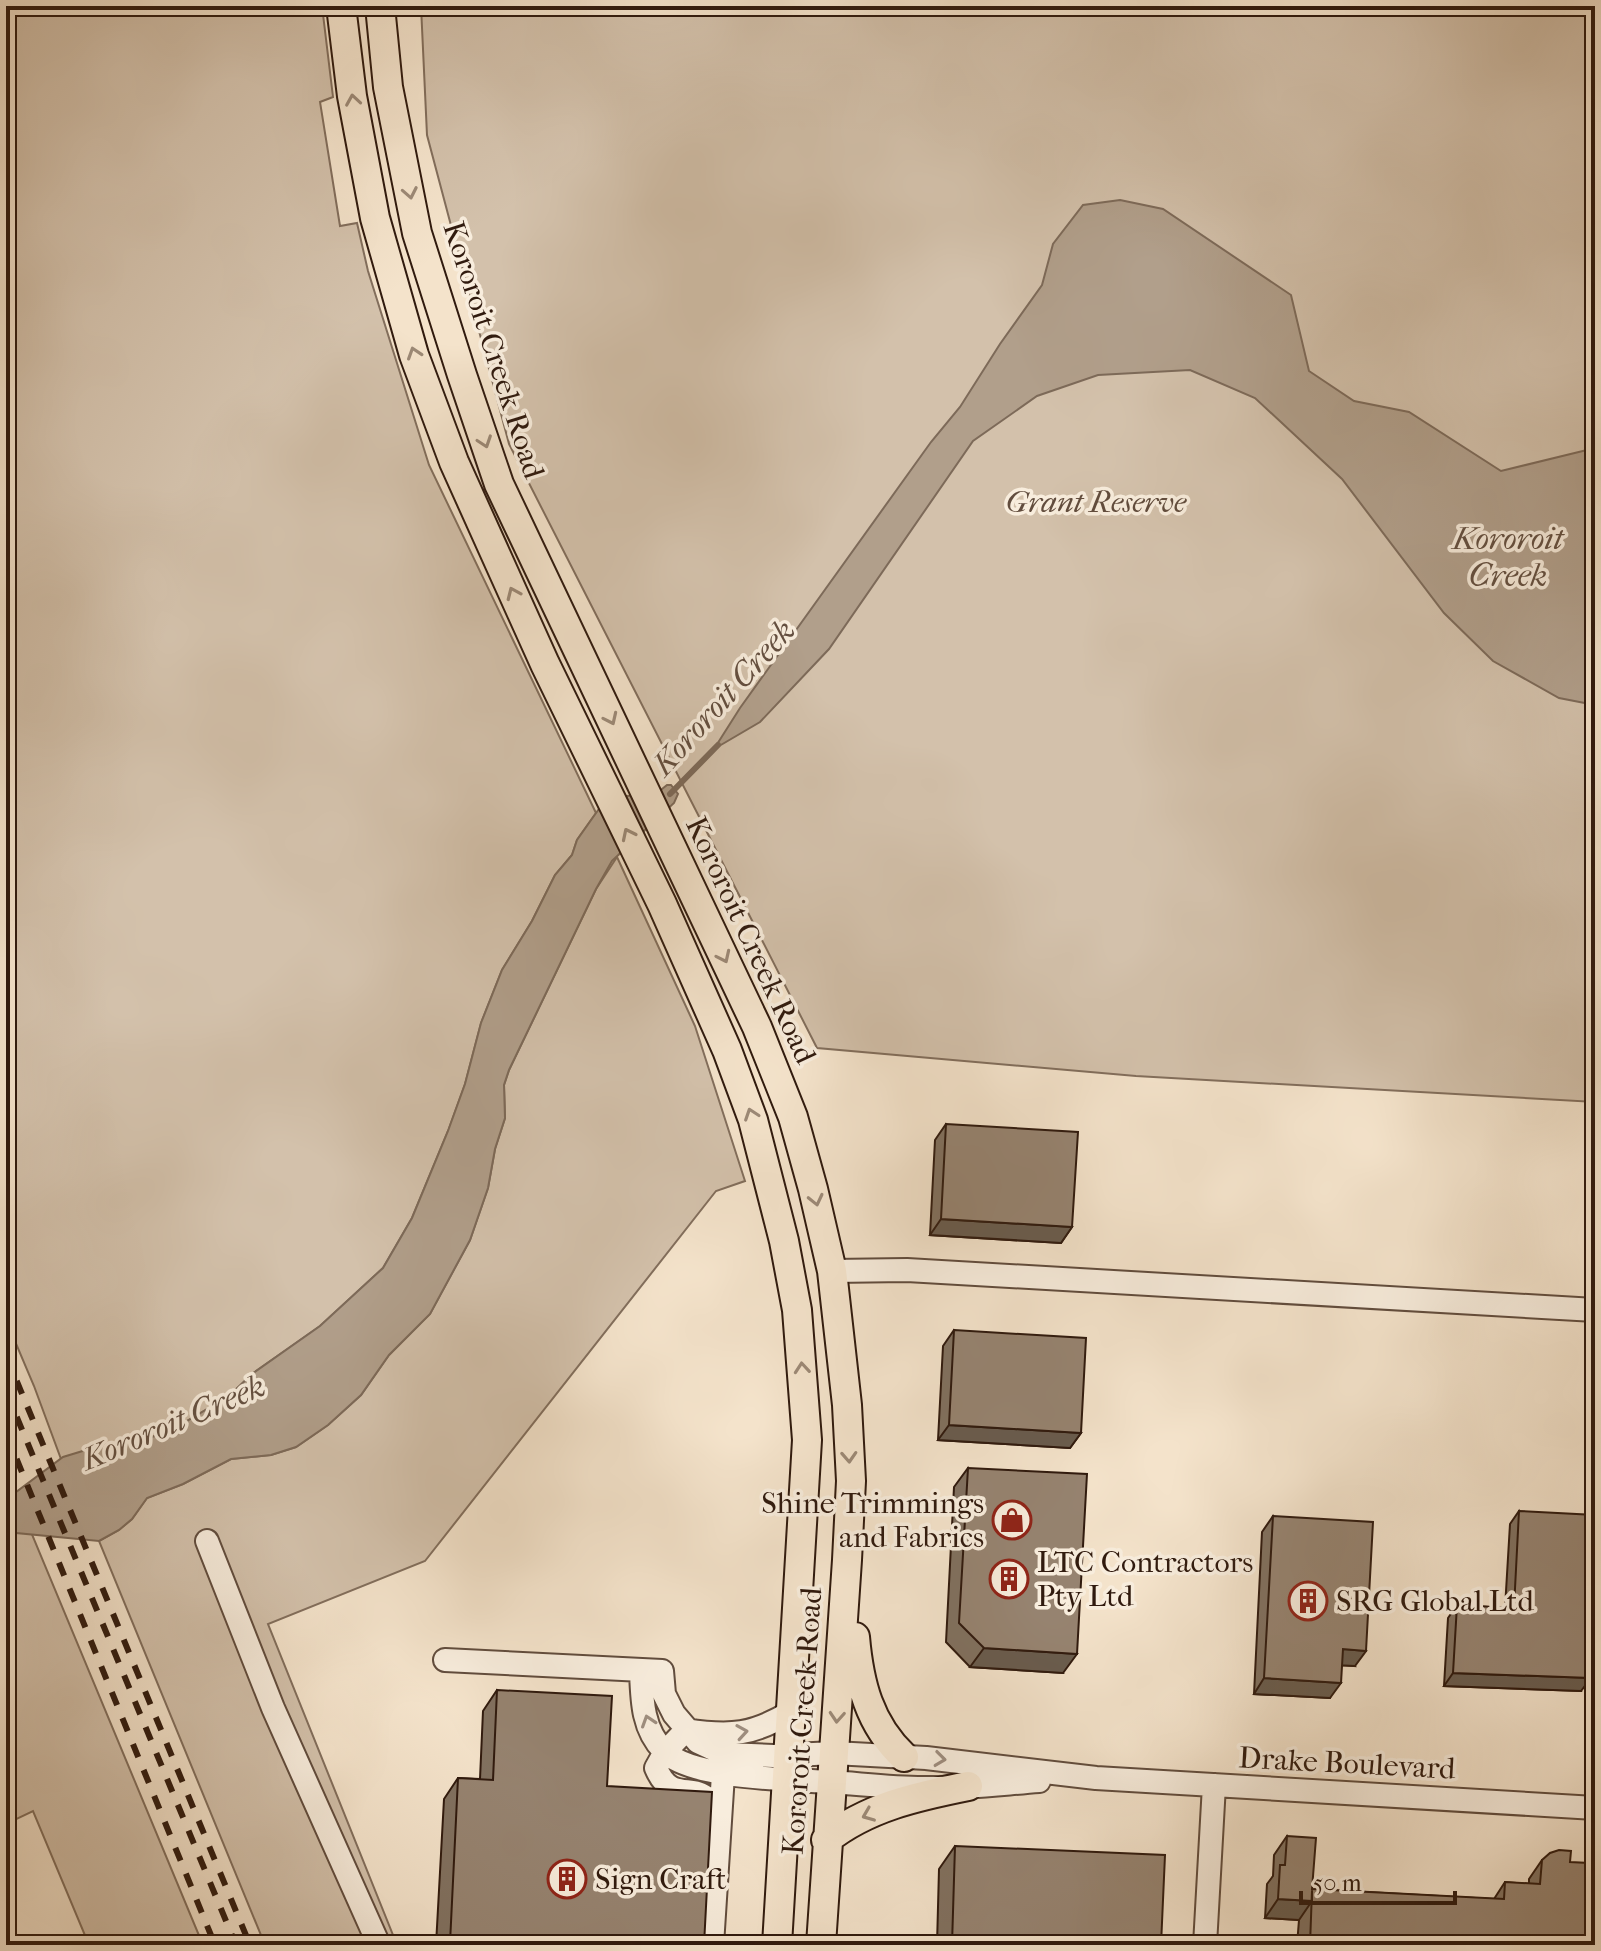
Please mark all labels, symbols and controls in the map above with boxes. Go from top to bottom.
one-way arrow [345,93,362,107]
one-way arrow [400,187,417,200]
street label: Kororoit Creek Road [435,217,552,484]
one-way arrow [407,346,423,360]
one-way arrow [475,434,491,448]
park label: Grant Reserve [1006,485,1187,520]
water label: Kororoit Creek [1451,520,1565,594]
one-way arrow [507,587,523,601]
water label: Kororoit Creek [643,612,803,784]
one-way arrow [601,711,617,725]
street label: Kororoit Creek Road [678,811,823,1070]
one-way arrow [622,828,638,843]
one-way arrow [714,949,730,964]
one-way arrow [744,1108,760,1122]
one-way arrow [807,1192,824,1206]
one-way arrow [794,1361,811,1374]
water label: Kororoit Creek [74,1367,271,1479]
one-way arrow [841,1451,858,1464]
place label: Shine Trimmings and Fabrics [761,1486,984,1555]
shop icon: Shine Trimmings and Fabrics [991,1499,1033,1541]
place label: LTC Contractors Pty Ltd [1037,1545,1253,1614]
building icon: LTC Contractors Pty Ltd [988,1558,1030,1600]
building icon: SRG Global Ltd [1287,1580,1329,1622]
place label: SRG Global Ltd [1336,1584,1535,1619]
street label: Kororoit Creek Road [776,1585,829,1856]
one-way arrow [829,1711,846,1724]
one-way arrow [641,1715,657,1729]
one-way arrow [735,1724,749,1741]
street label: Drake Boulevard [1238,1740,1457,1787]
one-way arrow [934,1751,947,1768]
one-way arrow [862,1805,876,1822]
scale bar [1301,1855,1455,1905]
building icon: Sign Craft [546,1858,588,1900]
place label: Sign Craft [595,1862,727,1897]
text: 50 m [1313,1869,1362,1897]

